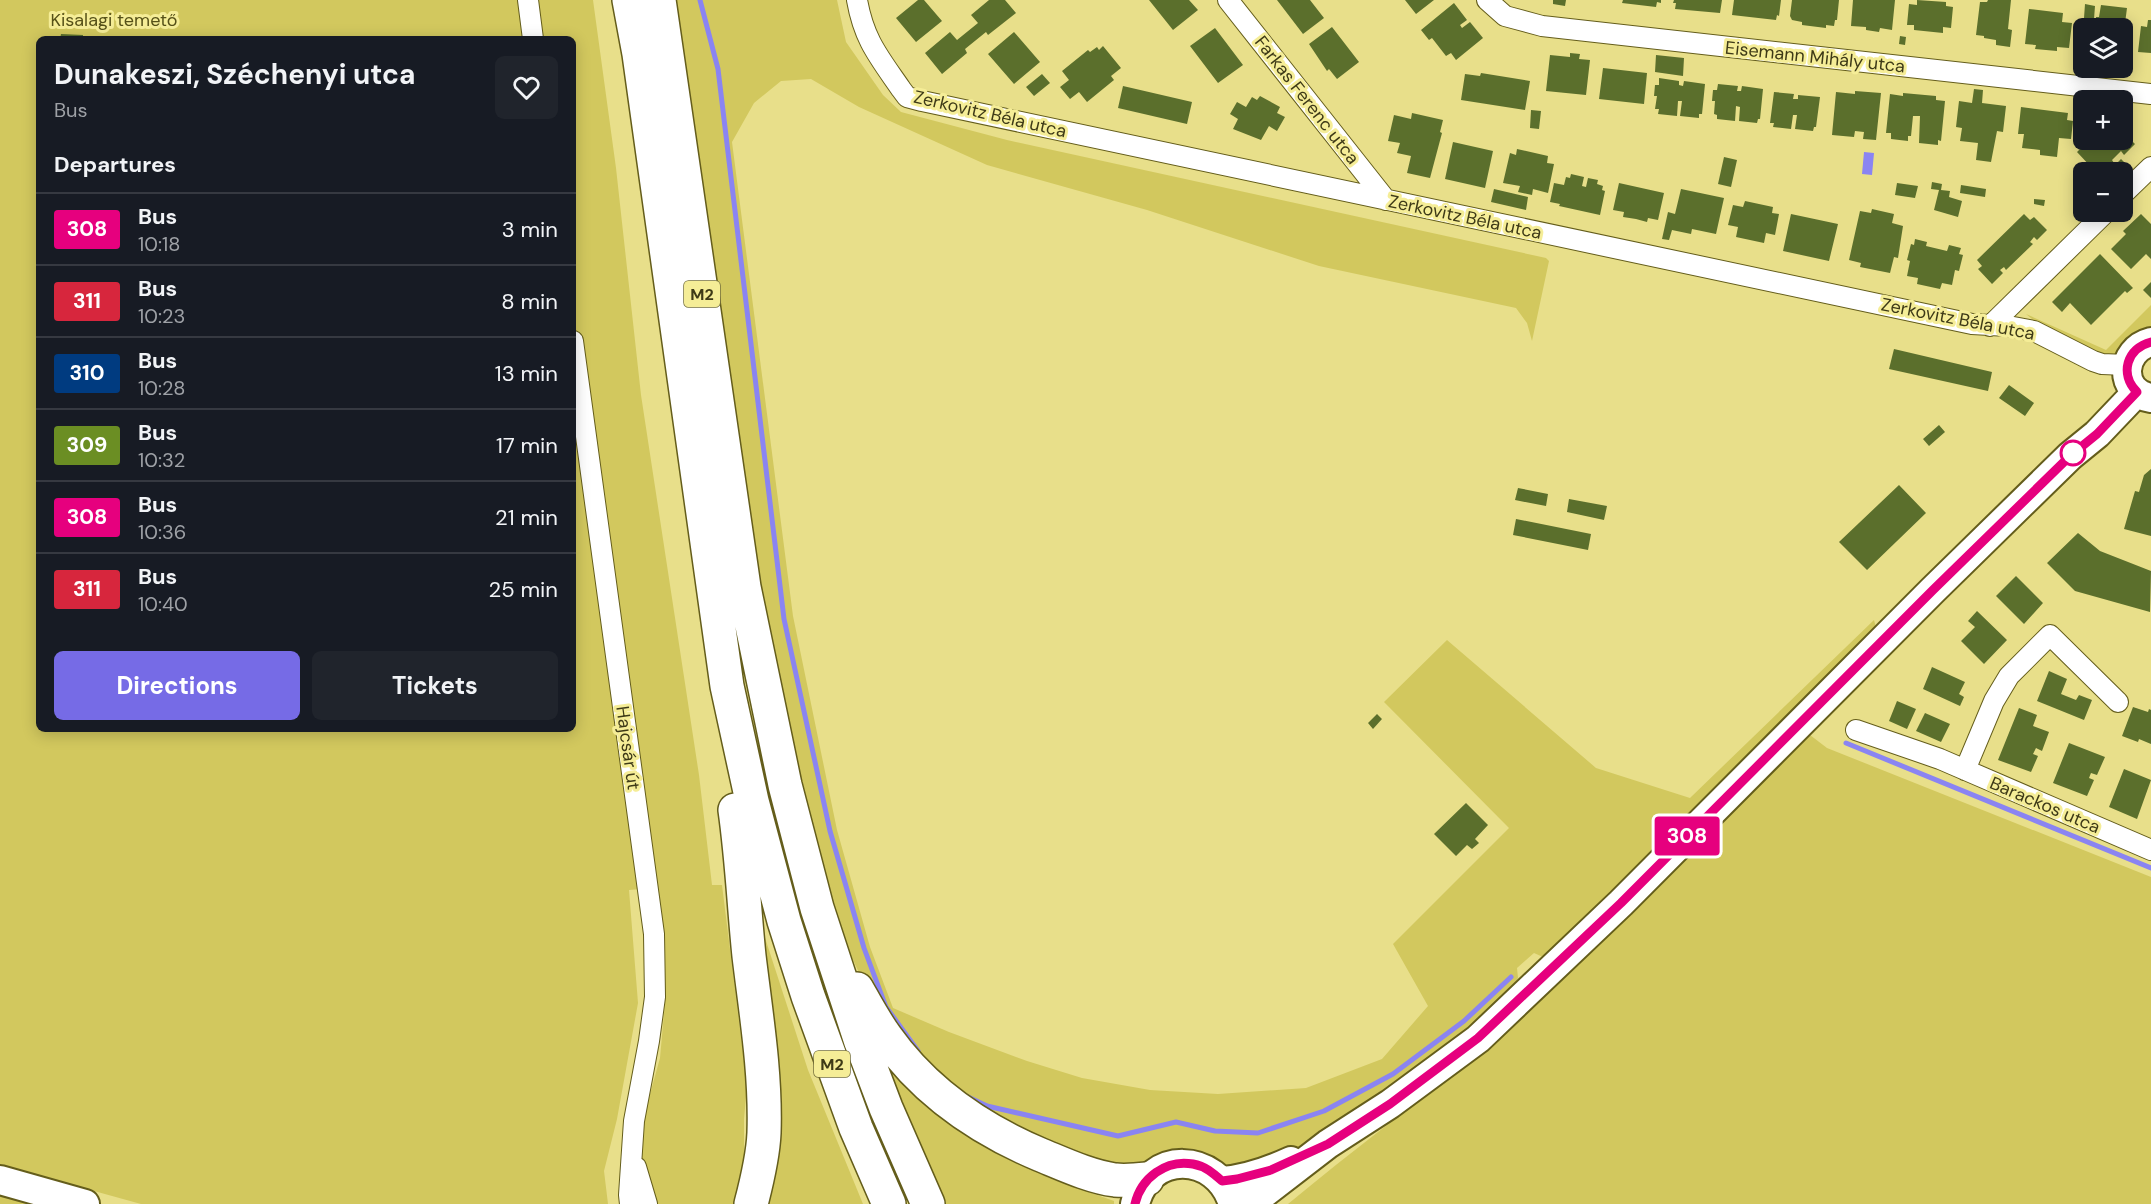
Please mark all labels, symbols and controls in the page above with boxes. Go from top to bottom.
park label: Kisalagi temető [50,8,178,32]
map controls [2073,18,2133,222]
button: layers [2073,18,2133,78]
street label: Farkas Ferenc utca [1249,31,1365,169]
street label: Eisemann Mihály utca [1724,36,1906,78]
text: Dunakeszi, Széchenyi utca [54,56,415,93]
button: heart [495,56,558,119]
street label: Zerkovitz Béla utca [911,85,1069,143]
button: + [2073,90,2133,150]
text: Bus [54,97,88,123]
text: Departures [54,150,176,179]
button: − [2073,162,2133,222]
street label: Zerkovitz Béla utca [1386,189,1544,245]
text: Bus [138,202,177,231]
text: 308 [67,215,107,243]
text: 3 min [502,215,558,244]
text: 10:18 [138,231,180,257]
text: Bus [138,274,177,303]
road number: M2 [684,281,720,307]
text: 311 [73,287,101,315]
text: 8 min [501,287,558,316]
street label: Zerkovitz Béla utca [1879,292,2037,346]
text: 10:23 [138,303,185,329]
text: Bus [138,346,177,375]
text: 310 [70,359,104,387]
text: 13 min [495,359,558,388]
text: 10:28 [138,375,185,401]
text: Bus [138,418,177,447]
text: 309 [67,431,107,459]
text: 17 min [496,431,558,460]
unlabelled marker [2060,440,2086,466]
text: 10:32 [138,447,185,473]
text: Bus [138,490,177,519]
text: 308 [67,503,107,531]
text: 21 min [495,503,558,532]
text: 10:36 [138,519,186,545]
text: Bus [138,562,177,591]
text: 311 [73,575,101,603]
text: 25 min [489,575,558,604]
text: 10:40 [138,591,188,617]
button: Directions [54,651,300,720]
button: Tickets [312,651,558,720]
street label: Hajcsár út [610,705,646,791]
street label: Barackos utca [1986,771,2104,839]
line badge: 308 [1652,816,1722,856]
text: 308 [1667,822,1707,850]
road number: M2 [814,1051,850,1077]

